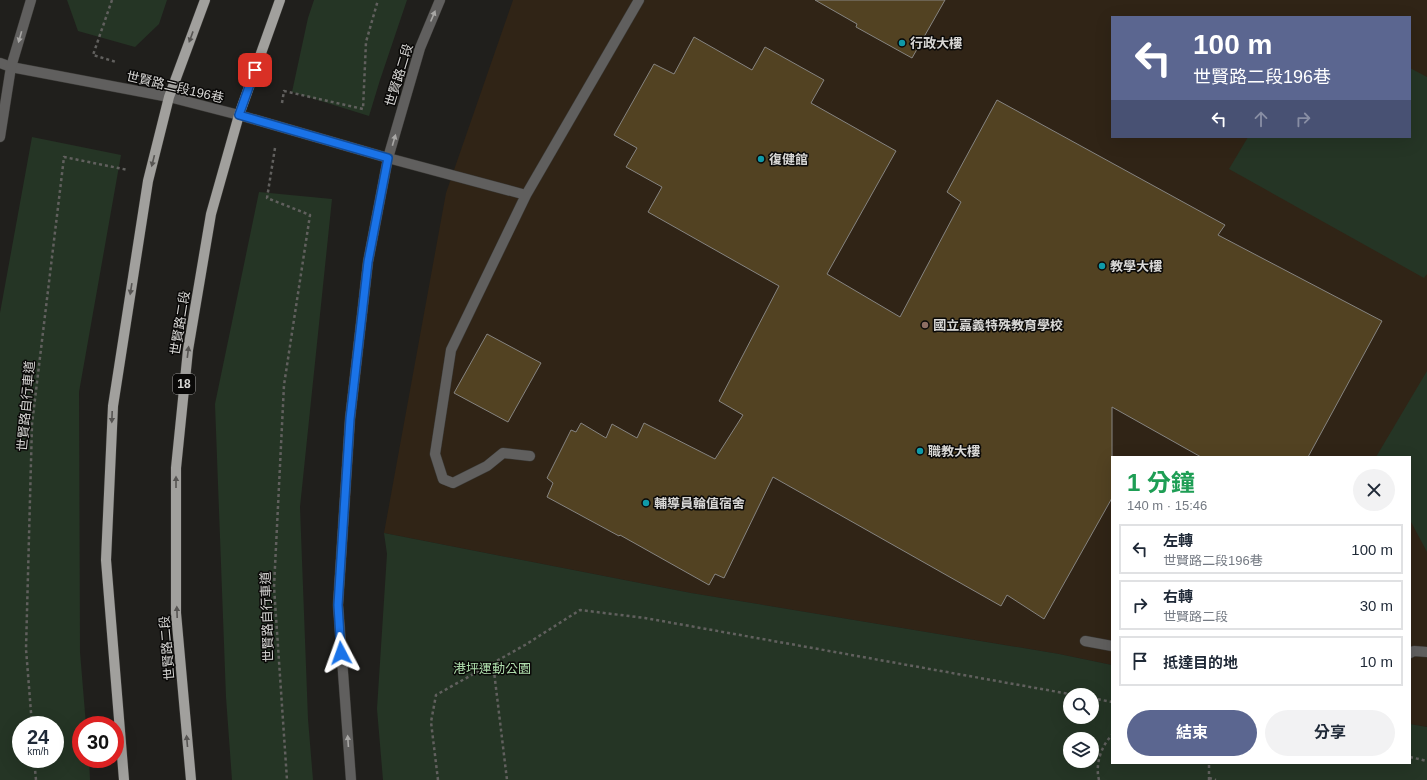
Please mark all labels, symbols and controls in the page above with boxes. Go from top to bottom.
one-way arrow [431,10,437,22]
text: 100 m [1193,29,1272,60]
one-way arrow [188,31,194,43]
one-way arrow [17,32,23,44]
icon: left [1127,32,1179,84]
place label: 行政大樓 [910,36,962,51]
marker: 行政大樓 [897,38,907,48]
street label: 世賢路二段 [382,42,416,108]
pin [238,53,272,87]
icon: arrive [244,59,266,81]
text: 世賢路二段196巷 [1193,67,1331,87]
street label: 世賢路二段196巷 [125,68,225,106]
icon: left [1208,108,1230,130]
icon: ahead [1250,108,1272,130]
icon: right [1292,108,1314,130]
one-way arrow [391,133,397,145]
place label: 復健館 [769,152,808,167]
marker: 復健館 [756,154,766,164]
one-way arrow [150,155,156,167]
place label: 教學大樓 [1110,259,1162,274]
marker: 教學大樓 [1097,261,1107,271]
one-way arrow [128,283,134,295]
street label: 世賢路二段 [168,290,192,356]
place label: 國立嘉義特殊教育學校 [933,318,1063,333]
marker: 國立嘉義特殊教育學校 [920,320,930,330]
one-way arrow [184,346,191,358]
street label: 世賢路自行車道 [15,360,37,452]
road number: 18 [173,374,195,394]
one-way arrow [109,411,116,423]
place label: 職教大樓 [928,444,980,459]
marker: 職教大樓 [915,446,925,456]
text: 1 分鐘 [1127,469,1195,496]
button: close [1353,469,1395,511]
one-way arrow [173,475,179,488]
place label: 輔導員輪值宿舍 [654,496,745,511]
marker: 輔導員輪值宿舍 [641,498,651,508]
text: 140 m · 15:46 [1127,498,1207,513]
text: 左轉 [1163,532,1193,549]
icon: left [1129,538,1151,560]
text: 100 m [1351,541,1393,558]
text: 世賢路二段196巷 [1163,553,1263,568]
street label: 世賢路自行車道 [258,571,276,663]
text: 右轉 [1163,588,1193,605]
icon: right [1129,594,1151,616]
text: 30 m [1360,597,1393,614]
one-way arrow [173,606,180,618]
text: 世賢路二段 [1163,609,1228,624]
street label: 世賢路二段 [157,615,177,681]
position arrow [320,632,362,674]
icon: arrive [1129,650,1151,672]
text: 10 m [1360,653,1393,670]
text: 抵達目的地 [1163,654,1238,671]
park label: 港坪運動公園 [453,661,531,676]
map controls [1063,688,1099,768]
button: search [1063,688,1099,724]
button: 結束 [1127,710,1257,756]
button: 分享 [1265,710,1395,756]
speed limit sign: 30 [72,716,124,768]
text: 24 [27,726,49,748]
button: layers [1063,732,1099,768]
one-way arrow [184,735,191,747]
one-way arrow [345,735,352,747]
text: km/h [27,746,49,757]

